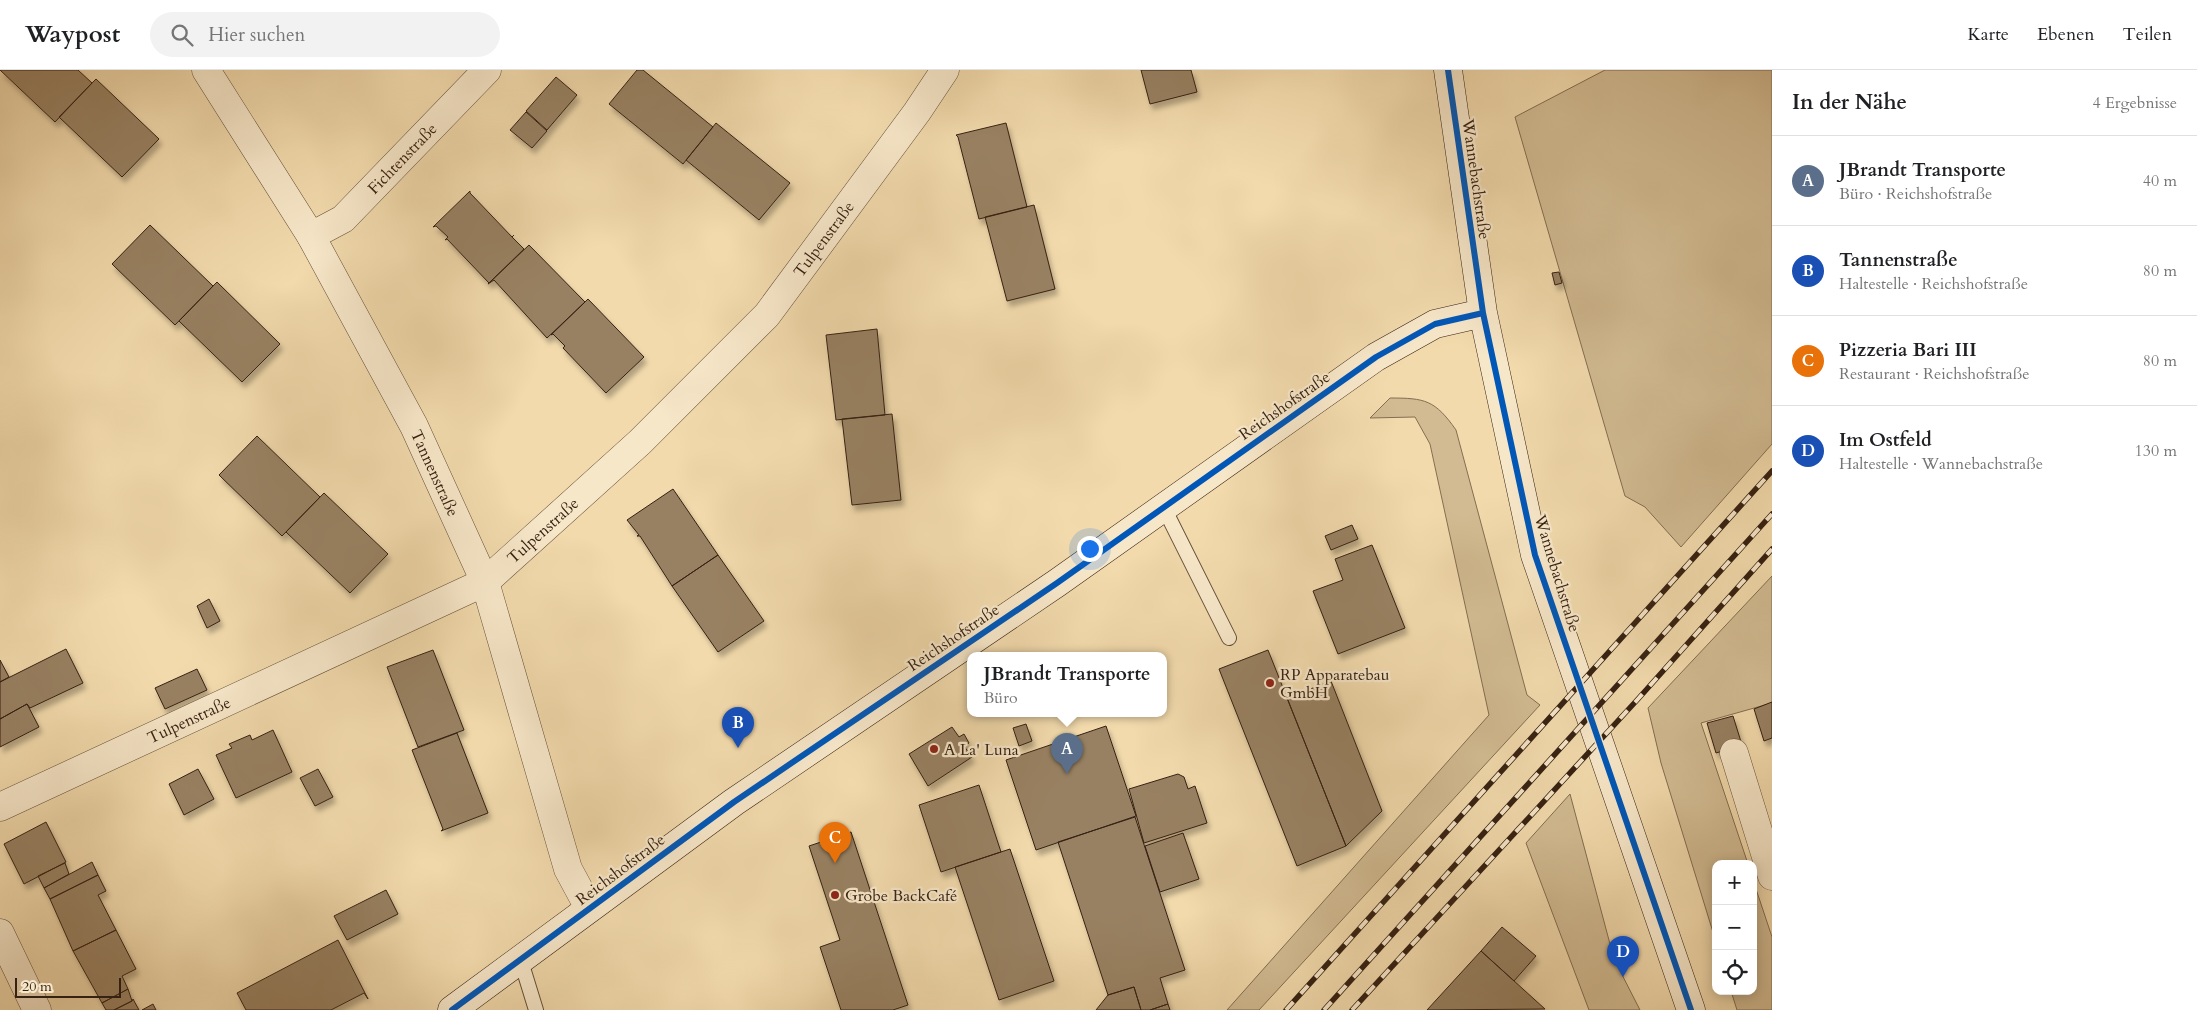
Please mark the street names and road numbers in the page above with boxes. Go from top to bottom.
street label: Wannebachstraße [1457,116,1495,241]
street label: Fichtenstraße [363,118,442,199]
street label: Tulpenstraße [789,197,860,282]
street label: Reichshofstraße [1235,366,1335,445]
street label: Tannenstraße [405,426,464,520]
street label: Tulpenstraße [503,493,584,569]
street label: Wannebachstraße [1528,511,1585,635]
street label: Reichshofstraße [903,599,1004,677]
street label: Tulpenstraße [144,692,234,749]
street label: Reichshofstraße [571,829,670,911]

